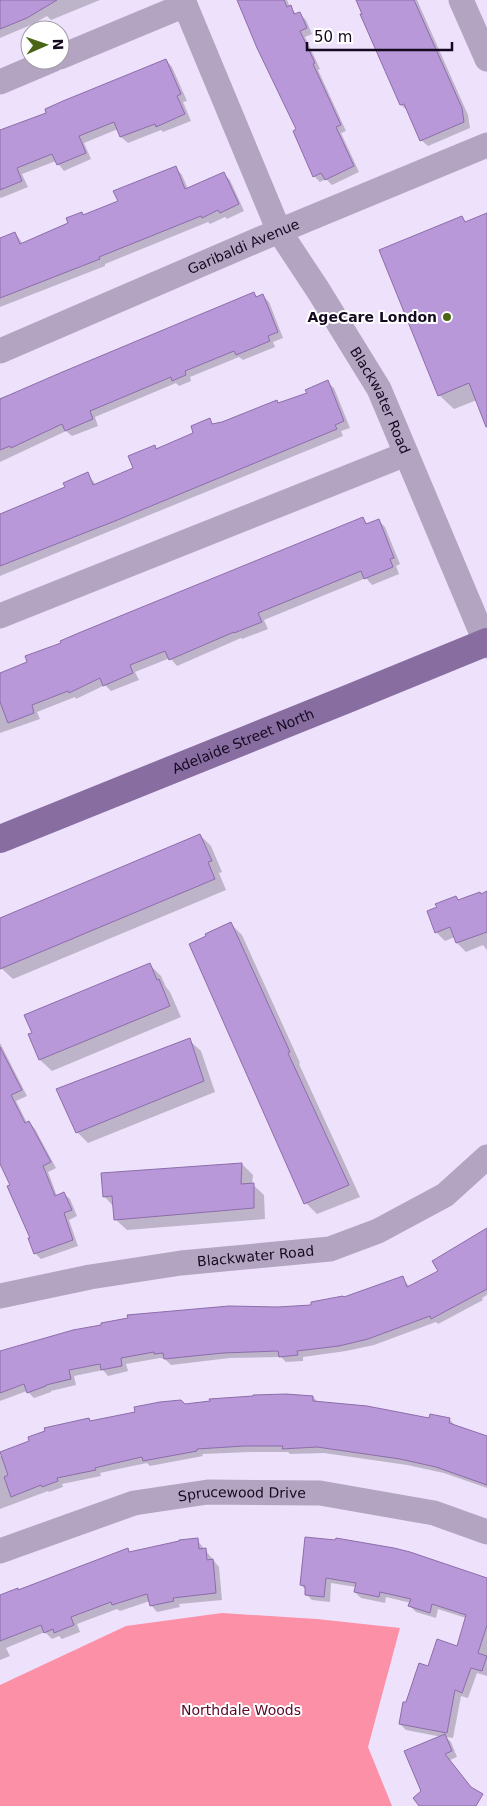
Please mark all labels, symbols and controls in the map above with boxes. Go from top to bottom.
north arrow [20,20,70,70]
scale bar [307,20,452,52]
text: 50 m [314,28,352,46]
text: N [50,38,66,51]
street label: Garibaldi Avenue [185,216,302,277]
place label: AgeCare London [308,309,437,325]
marker: AgeCare London [441,311,453,323]
street label: Blackwater Road [347,344,413,456]
street label: Adelaide Street North [170,705,316,777]
street label: Blackwater Road [196,1243,315,1269]
street label: Sprucewood Drive [177,1484,306,1504]
park label: Northdale Woods [181,1702,301,1718]

